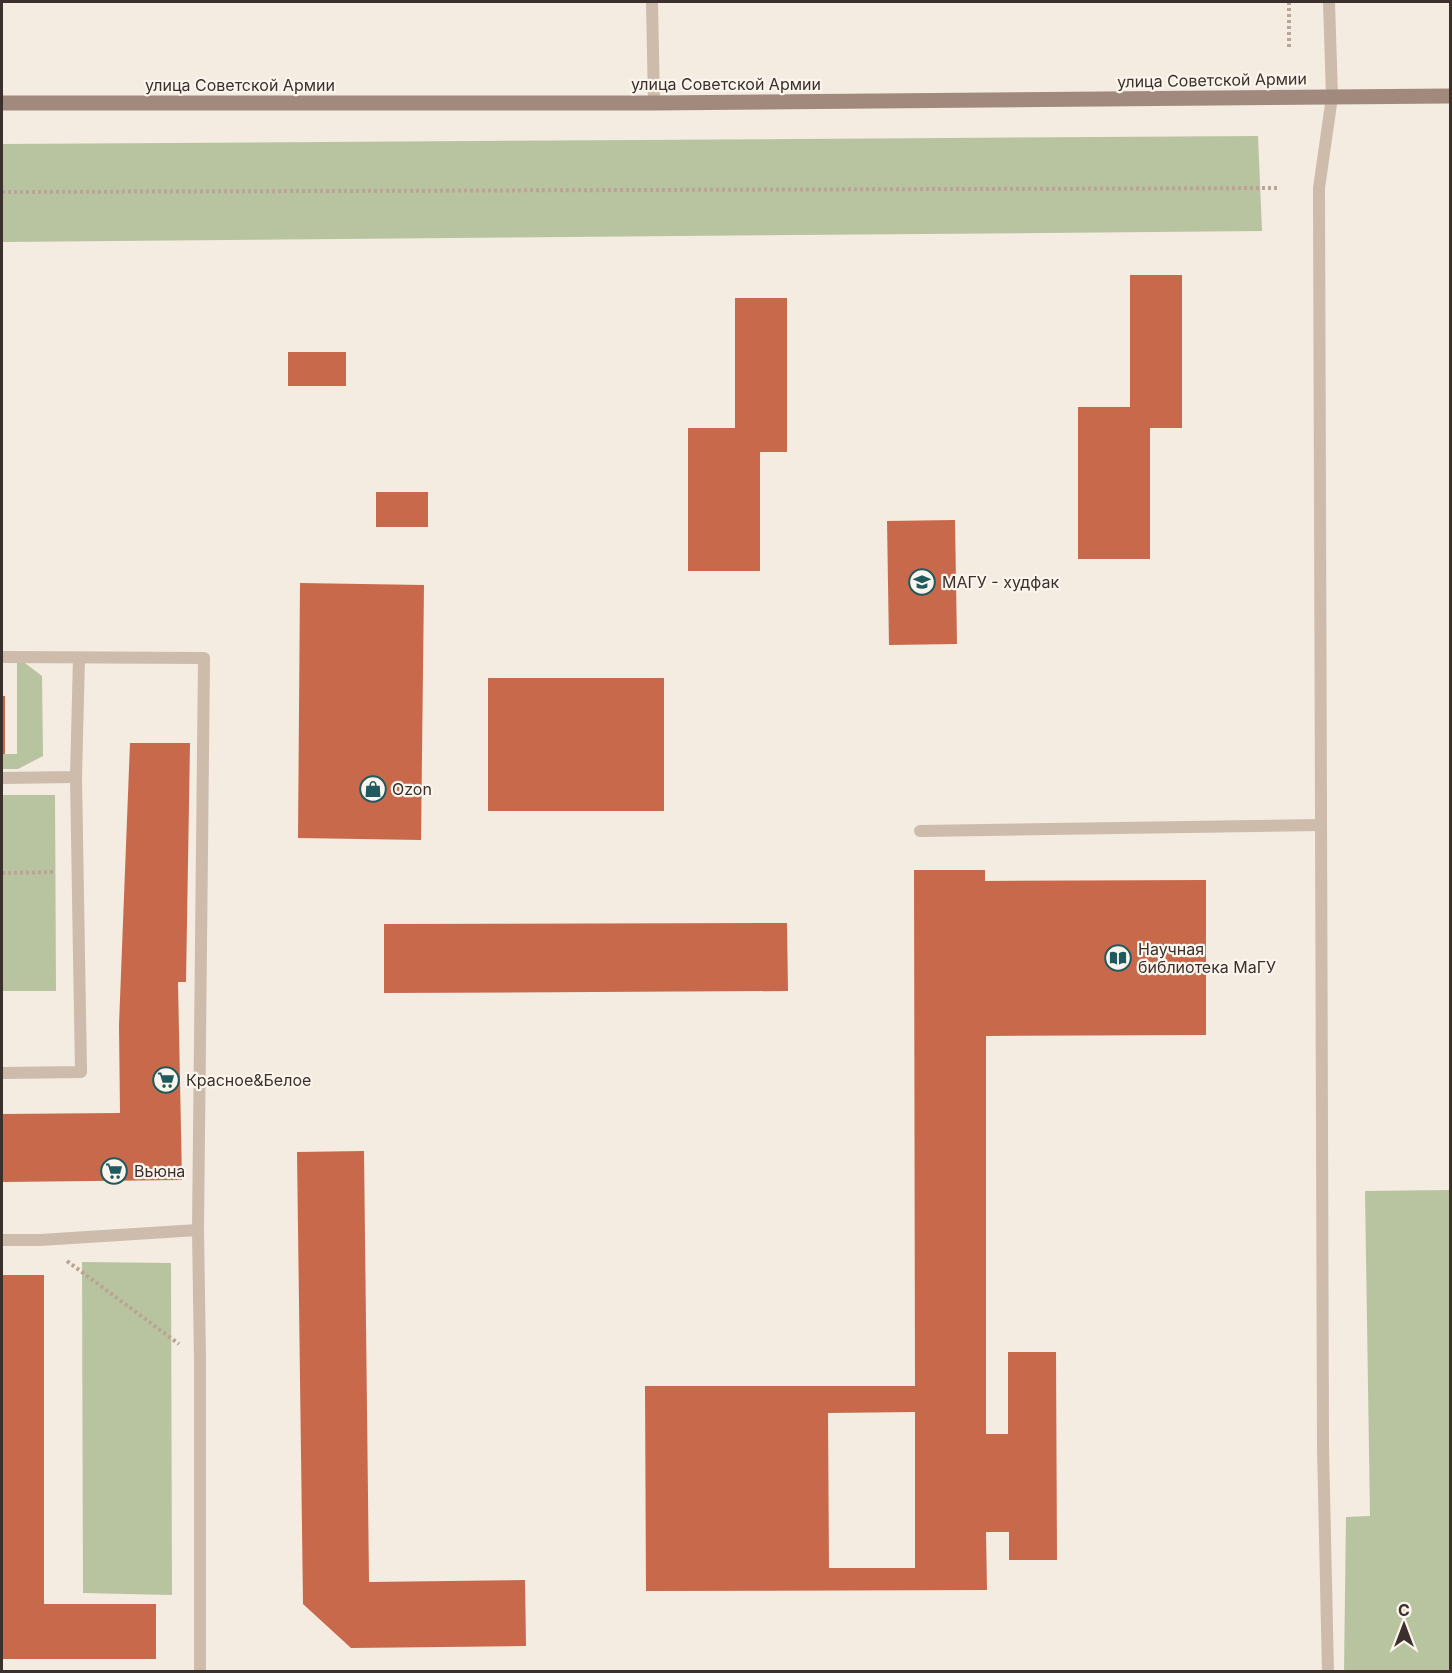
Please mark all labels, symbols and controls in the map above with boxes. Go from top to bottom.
street label: улица Советской Армии [1117,68,1307,92]
street label: улица Советской Армии [631,74,821,94]
street label: улица Советской Армии [145,75,335,95]
school or university icon: МАГУ - худфак [907,567,937,597]
place label: МАГУ - худфак [942,572,1059,592]
shop icon: Ozon [358,774,388,804]
place label: Ozon [392,779,432,799]
place label: Научная библиотека МаГУ [1138,939,1276,977]
library icon: Научная библиотека МаГУ [1103,943,1133,973]
supermarket icon: Красное&Белое [151,1065,181,1095]
place label: Красное&Белое [186,1070,311,1090]
supermarket icon: Вьюна [99,1156,129,1186]
place label: Вьюна [134,1161,185,1181]
north arrow [1374,1595,1434,1655]
text: С [1398,1600,1410,1620]

